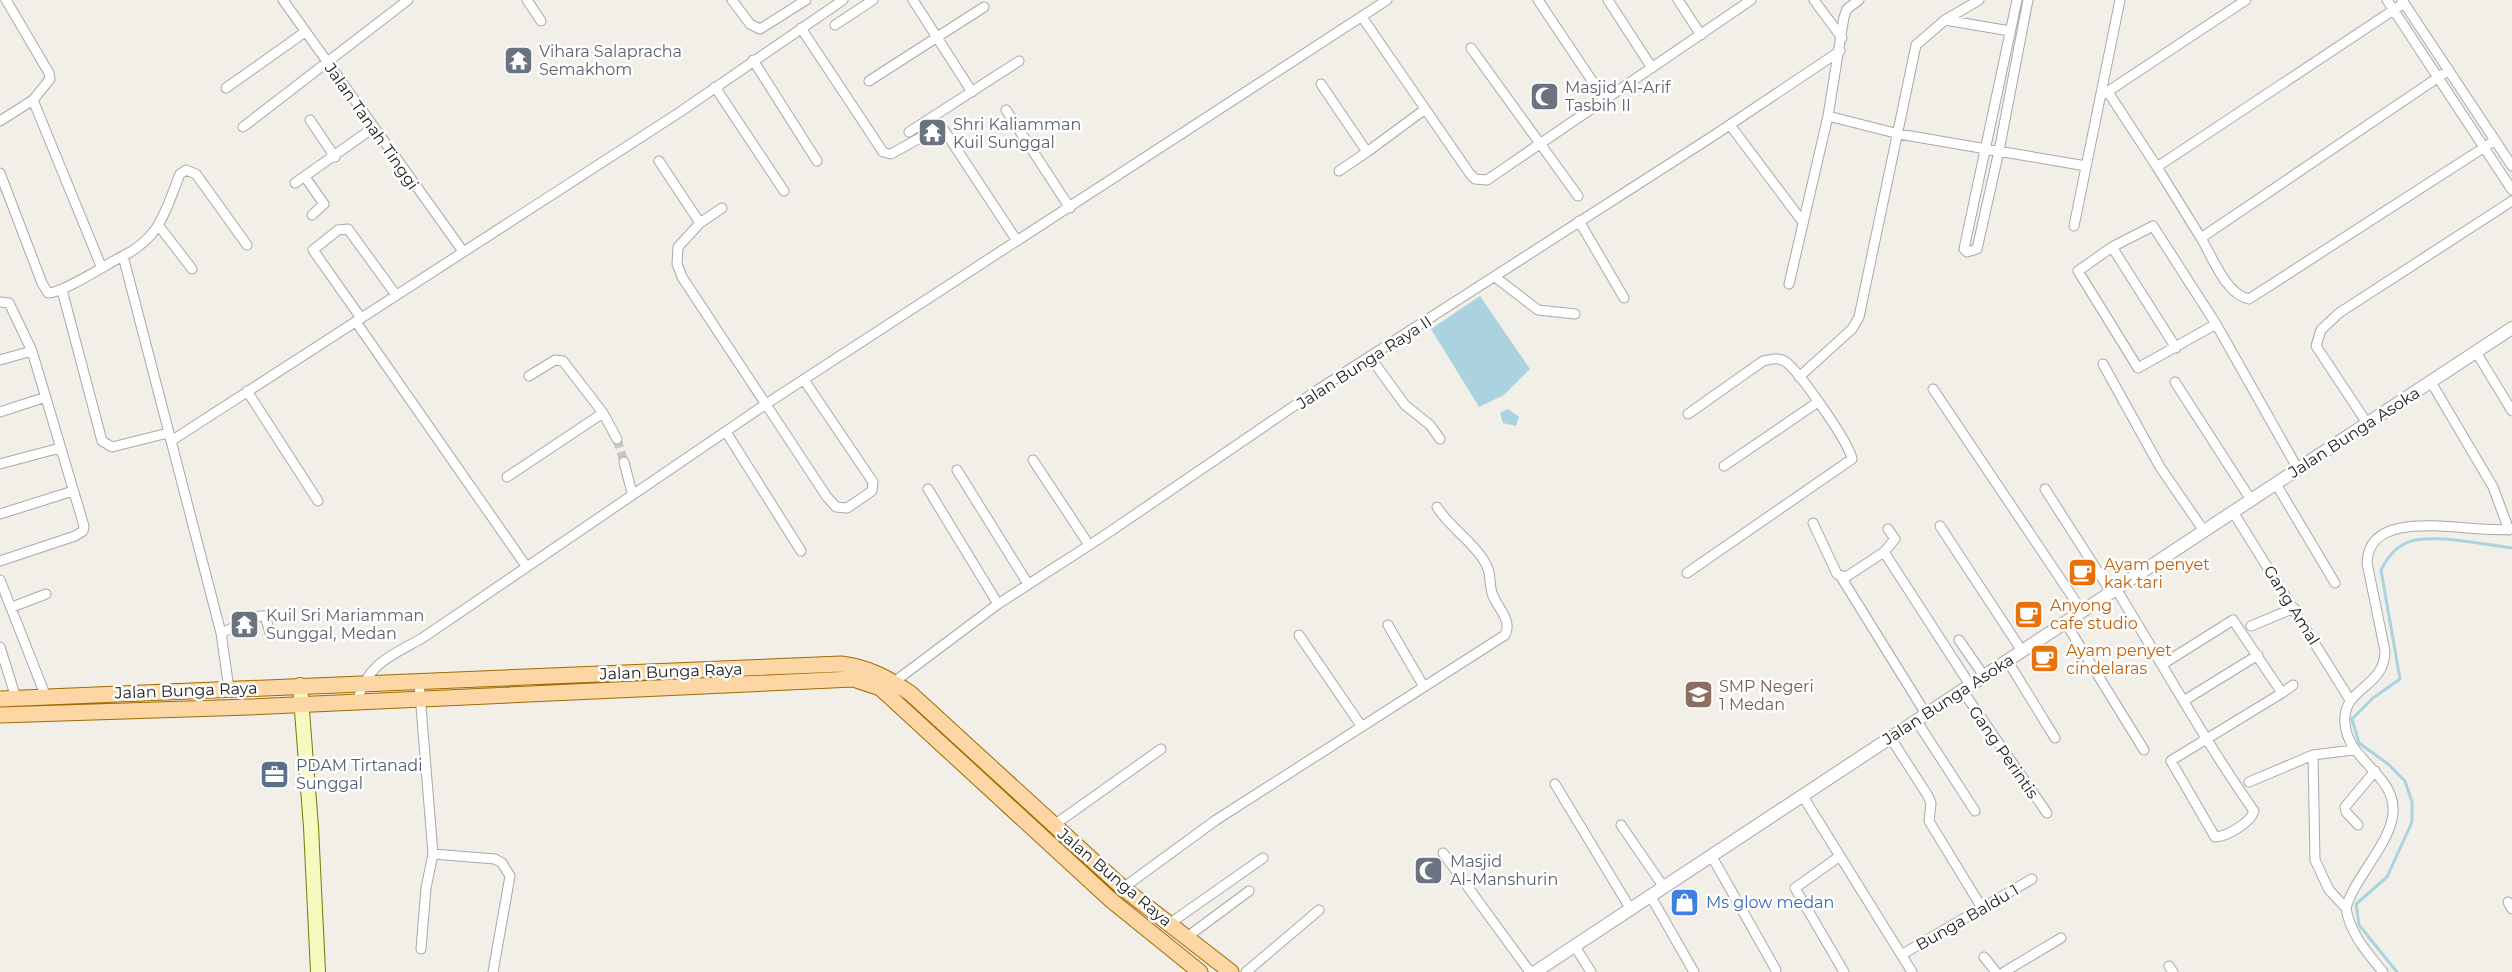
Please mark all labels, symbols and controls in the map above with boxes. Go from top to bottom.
place label: Vihara Salapracha Semakhom [539,42,682,79]
temple icon: Vihara Salapracha Semakhom [502,44,534,76]
street label: Jalan Tanah Tinggi [320,59,422,193]
place label: Masjid Al-Arif Tasbih II [1565,78,1671,115]
mosque icon: Masjid Al-Arif Tasbih II [1528,80,1560,112]
place label: Shri Kaliamman Kuil Sunggal [953,115,1081,152]
temple icon: Shri Kaliamman Kuil Sunggal [916,117,948,149]
street label: Jalan Bunga Raya II [1293,312,1435,414]
street label: Jalan Bunga Asoka [2284,383,2423,482]
place label: Ayam penyet kak tari [2104,555,2210,592]
cafe icon: Ayam penyet kak tari [2067,557,2099,589]
street label: Gang Amal [2260,562,2323,648]
place label: Anyong cafe studio [2050,596,2138,633]
cafe icon: Anyong cafe studio [2013,598,2045,630]
place label: Kuil Sri Mariamman Sunggal, Medan [266,606,424,643]
temple icon: Kuil Sri Mariamman Sunggal, Medan [229,608,261,640]
place label: Ayam penyet cindelaras [2066,641,2172,678]
cafe icon: Ayam penyet cindelaras [2029,643,2061,675]
street label: Jalan Bunga Asoka [1878,650,2017,749]
street label: Jalan Bunga Raya [598,660,743,684]
place label: SMP Negeri 1 Medan [1719,677,1814,714]
street label: Jalan Bunga Raya [113,679,258,703]
school or university icon: SMP Negeri 1 Medan [1682,679,1714,711]
street label: Gang Perintis [1965,702,2043,802]
place label: PDAM Tirtanadi Sunggal [296,756,423,793]
office icon: PDAM Tirtanadi Sunggal [259,758,291,790]
street label: Jalan Bunga Raya [1053,824,1176,931]
place label: Masjid Al-Manshurin [1450,852,1558,889]
mosque icon: Masjid Al-Manshurin [1413,854,1445,886]
street label: Bunga Baldu 1 [1912,880,2022,955]
shop icon: Ms glow medan [1669,886,1701,918]
place label: Ms glow medan [1706,893,1834,912]

